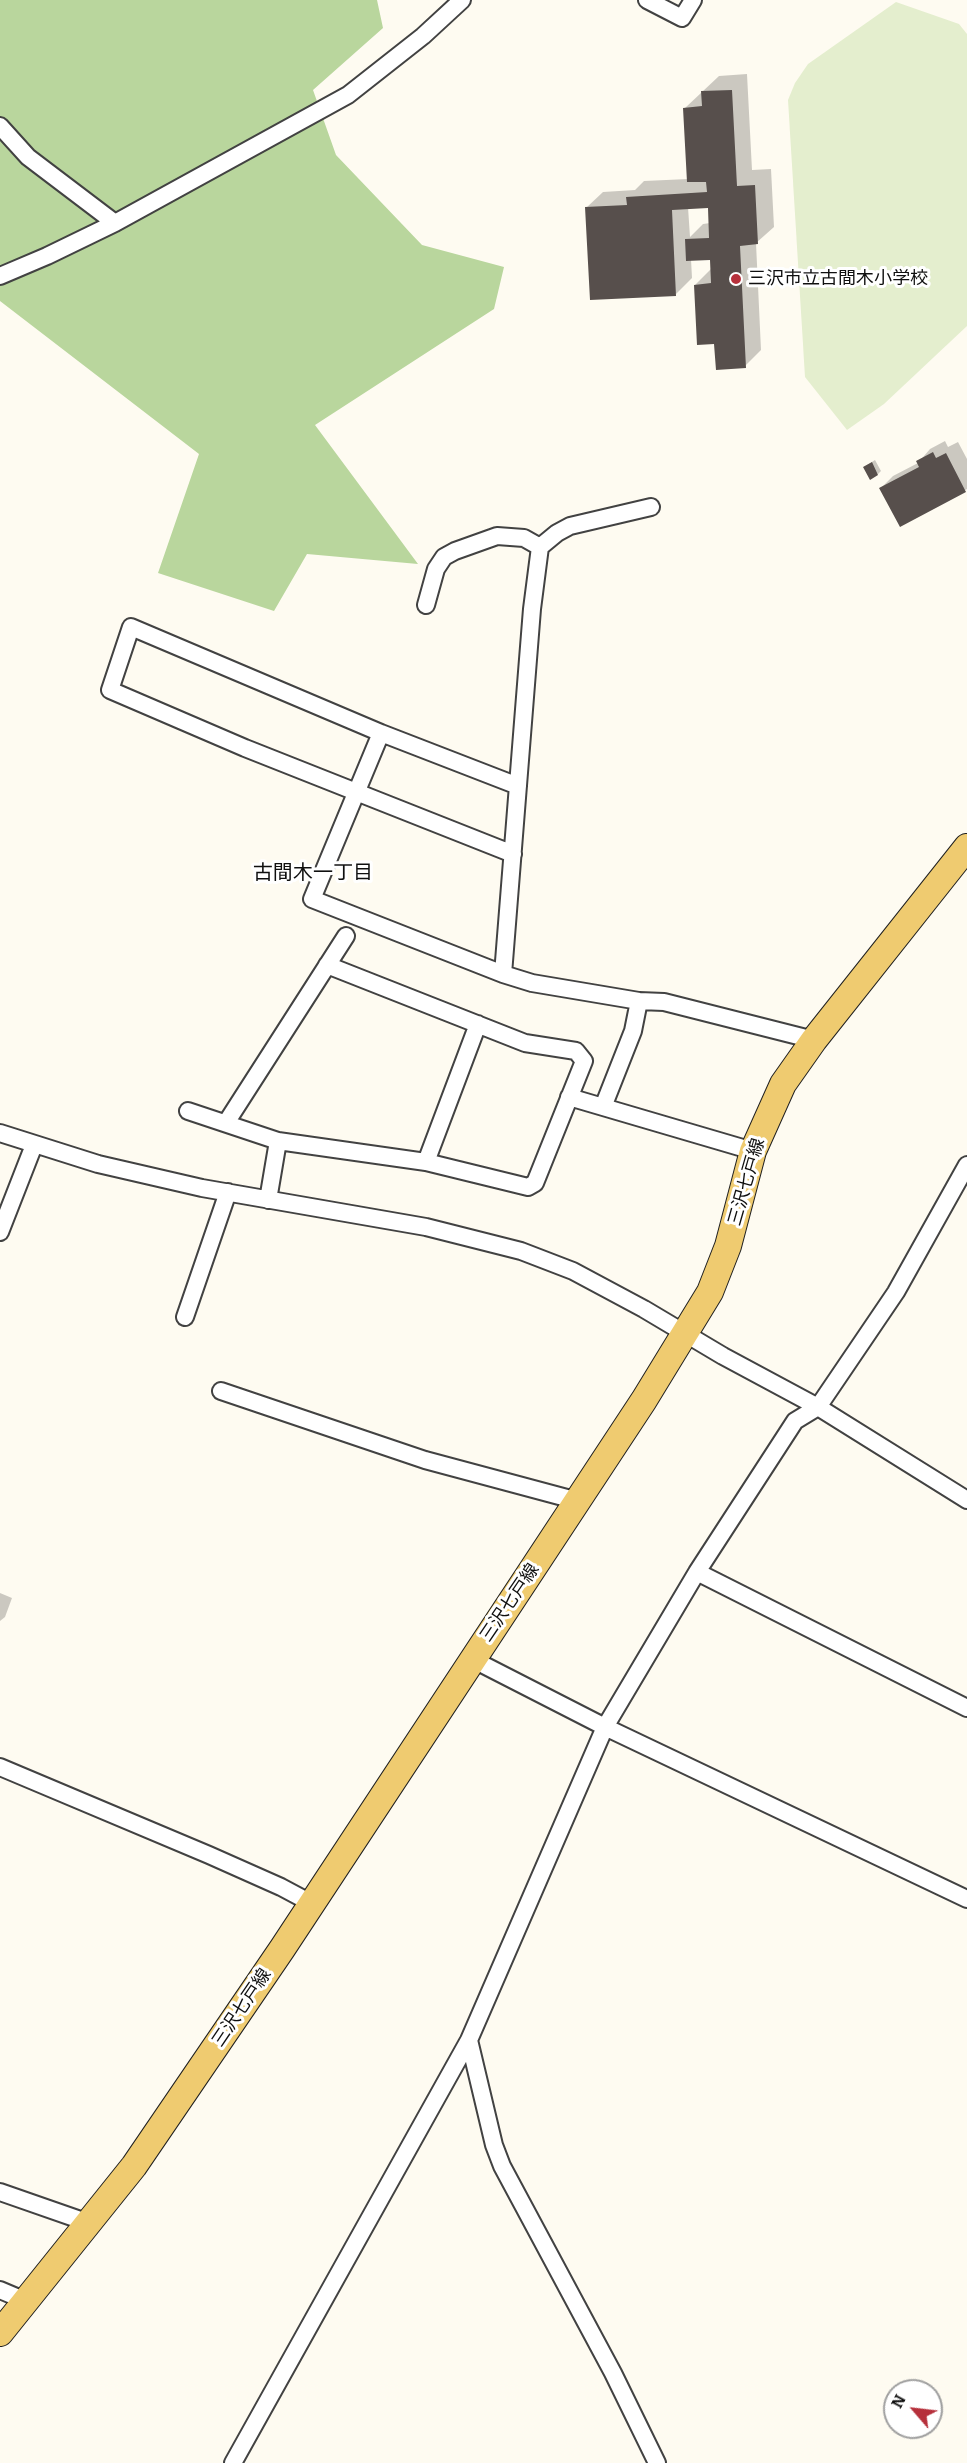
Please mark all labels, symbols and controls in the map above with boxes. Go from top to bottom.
place label: 三沢市立古間木小学校 [748,268,928,290]
marker: 三沢市立古間木小学校 [729,272,743,286]
district label: 古間木一丁目 [253,861,373,885]
street label: 三沢七戸線 [724,1136,770,1228]
street label: 三沢七戸線 [476,1560,544,1646]
street label: 三沢七戸線 [208,1965,276,2051]
north arrow [883,2379,943,2439]
text: N [887,2391,910,2411]

